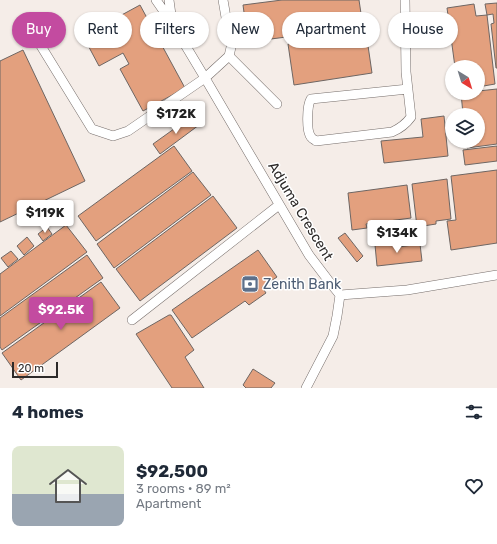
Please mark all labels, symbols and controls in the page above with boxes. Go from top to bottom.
chip: Buy [12,12,66,48]
chip: Rent [74,12,132,48]
chip: Filters [140,12,209,48]
chip: New [217,12,274,48]
chip: Apartment [282,12,380,48]
chip: House [388,12,458,48]
north arrow [445,60,485,100]
map controls [445,60,485,148]
pin: $172K [148,101,204,135]
text: $172K [156,106,196,121]
button: layers [445,108,485,148]
street label: Adjuma Crescent [264,159,337,264]
pin: $119K [17,200,73,234]
text: $119K [26,205,64,220]
pin: $134K [369,220,425,254]
text: $134K [376,225,418,240]
bank icon: Zenith Bank [240,274,260,294]
place label: Zenith Bank [263,276,342,293]
pin: $92.5K [28,297,94,331]
text: $92.5K [38,302,84,317]
scale bar [12,360,58,379]
text: 20 m [18,362,44,375]
icon: filters [463,401,485,423]
text: 4 homes [12,402,84,422]
text: $92,500 [136,461,208,481]
icon: home [44,462,92,510]
icon: heart [463,475,485,497]
text: 3 rooms · 89 m² [136,481,231,496]
text: Apartment [136,496,201,511]

